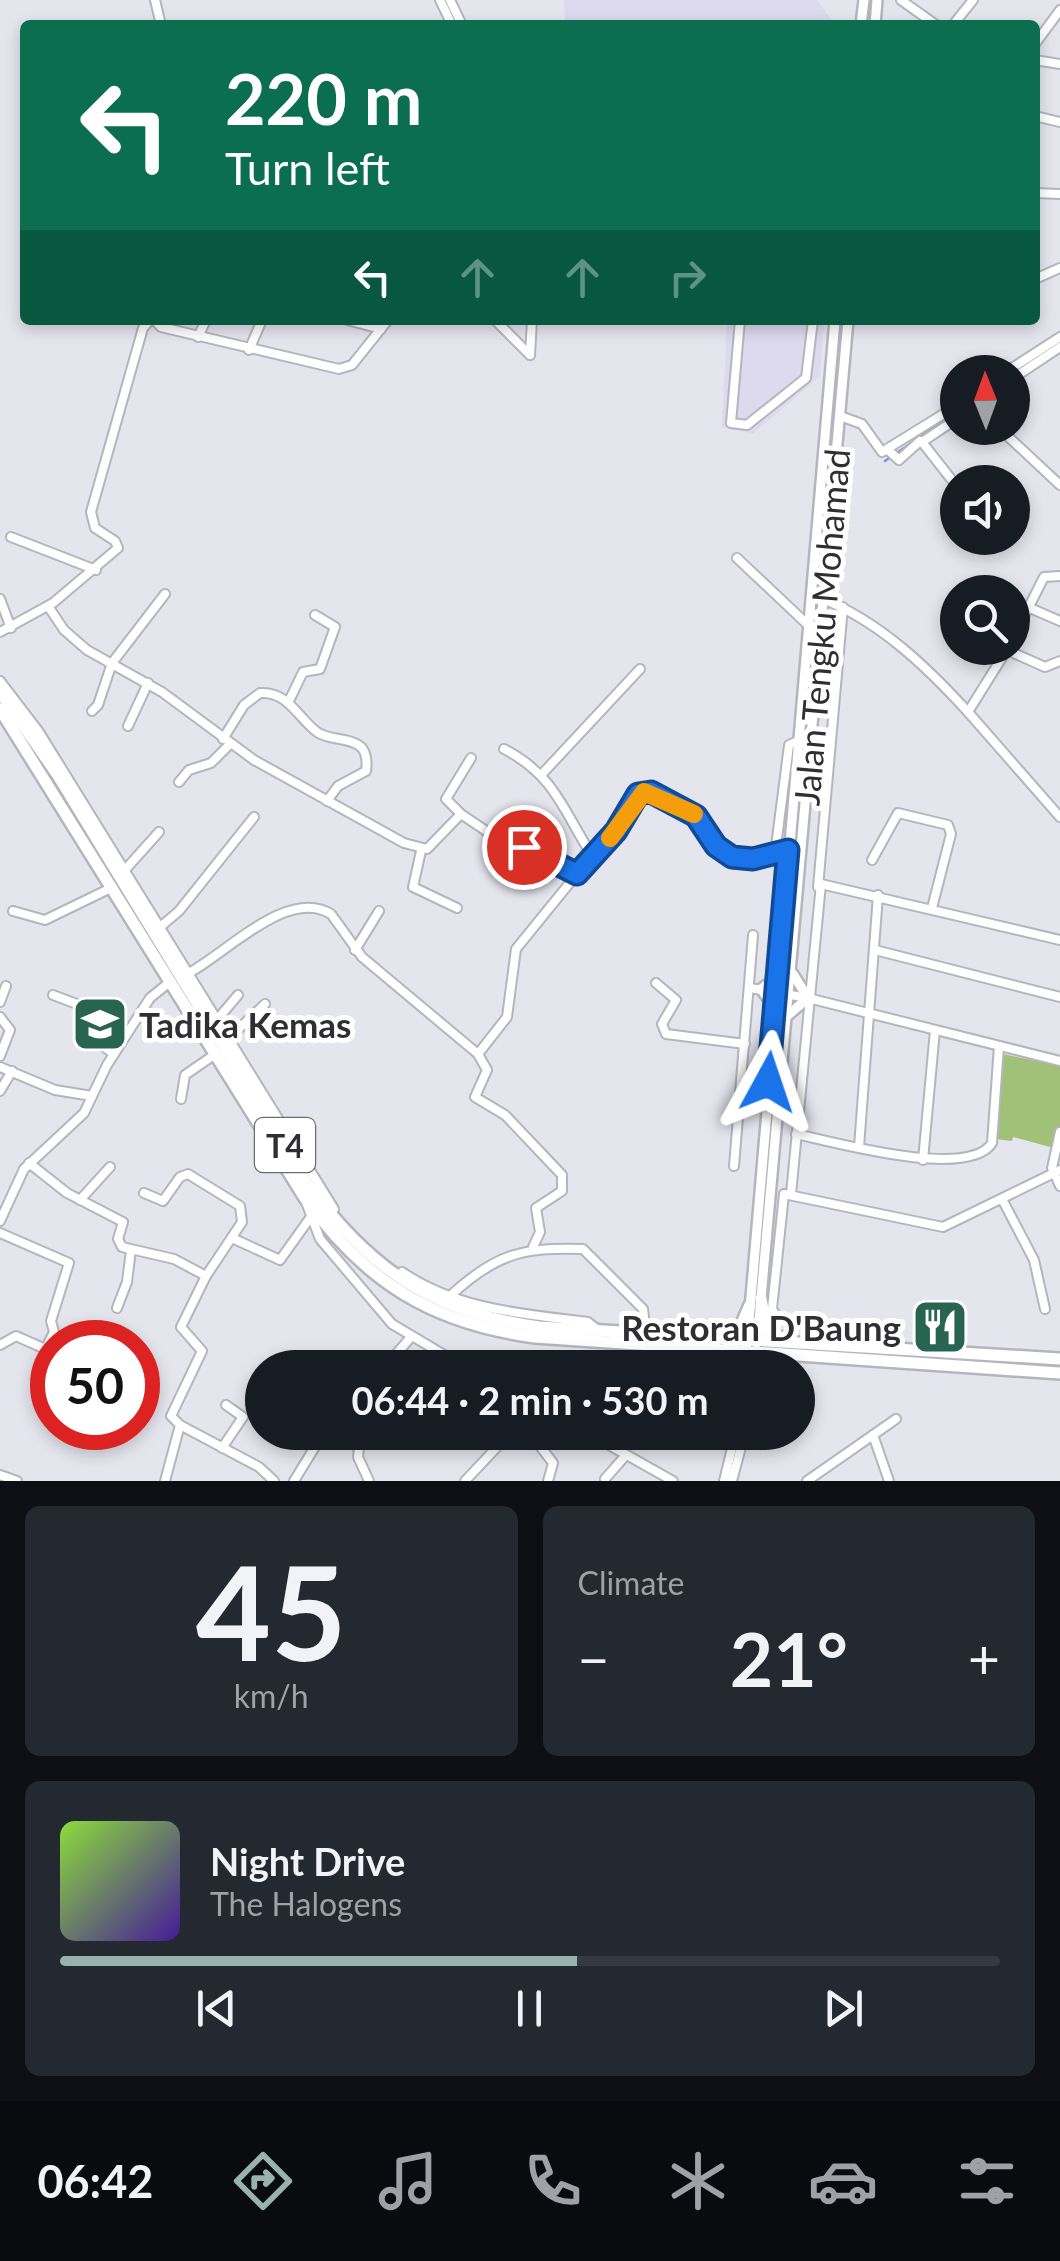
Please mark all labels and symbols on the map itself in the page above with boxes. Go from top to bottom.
north arrow [940,355,1030,445]
street label: Jalan Tengku Mohamad [784,447,858,807]
pin [482,805,567,890]
school or university icon: Tadika Kemas [70,994,130,1054]
place label: Tadika Kemas [139,1003,351,1045]
position arrow [716,1030,820,1134]
road number: T4 [255,1118,315,1172]
restaurant icon: Restoran D'Baung [910,1297,970,1357]
place label: Restoran D'Baung [621,1306,901,1348]
speed limit sign: 50 [30,1320,160,1450]

